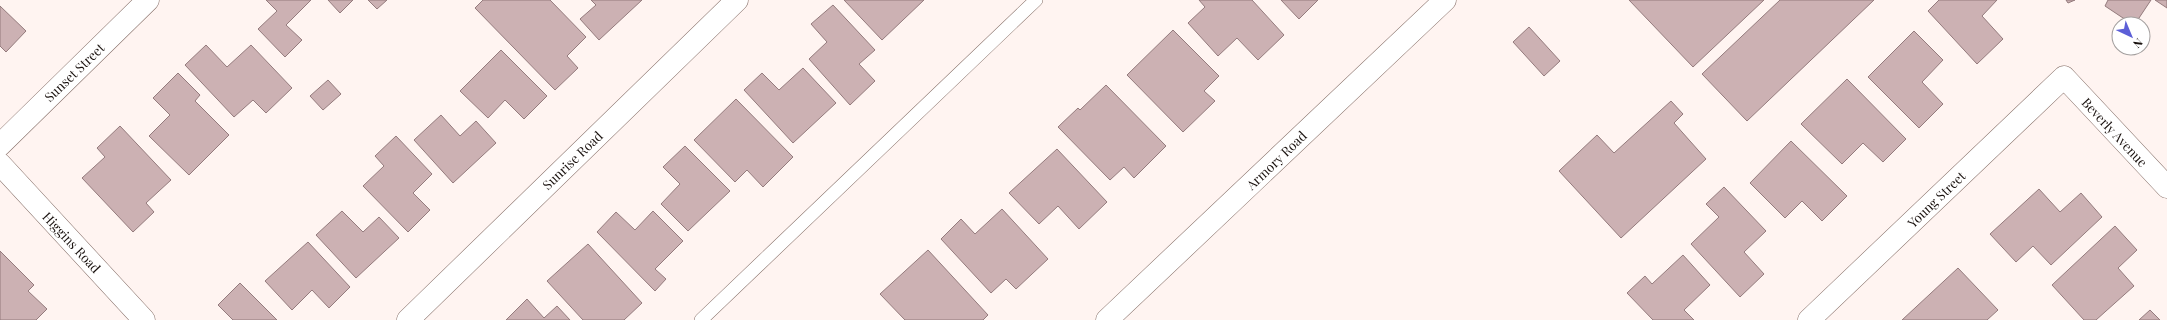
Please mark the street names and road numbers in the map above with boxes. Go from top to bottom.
street label: Sunset Street [40,39,108,105]
street label: Beverly Avenue [2079,94,2152,170]
street label: Sunrise Road [538,127,606,193]
street label: Armory Road [1242,127,1310,194]
street label: Young Street [1903,167,1969,232]
street label: Higgins Road [39,208,105,276]

